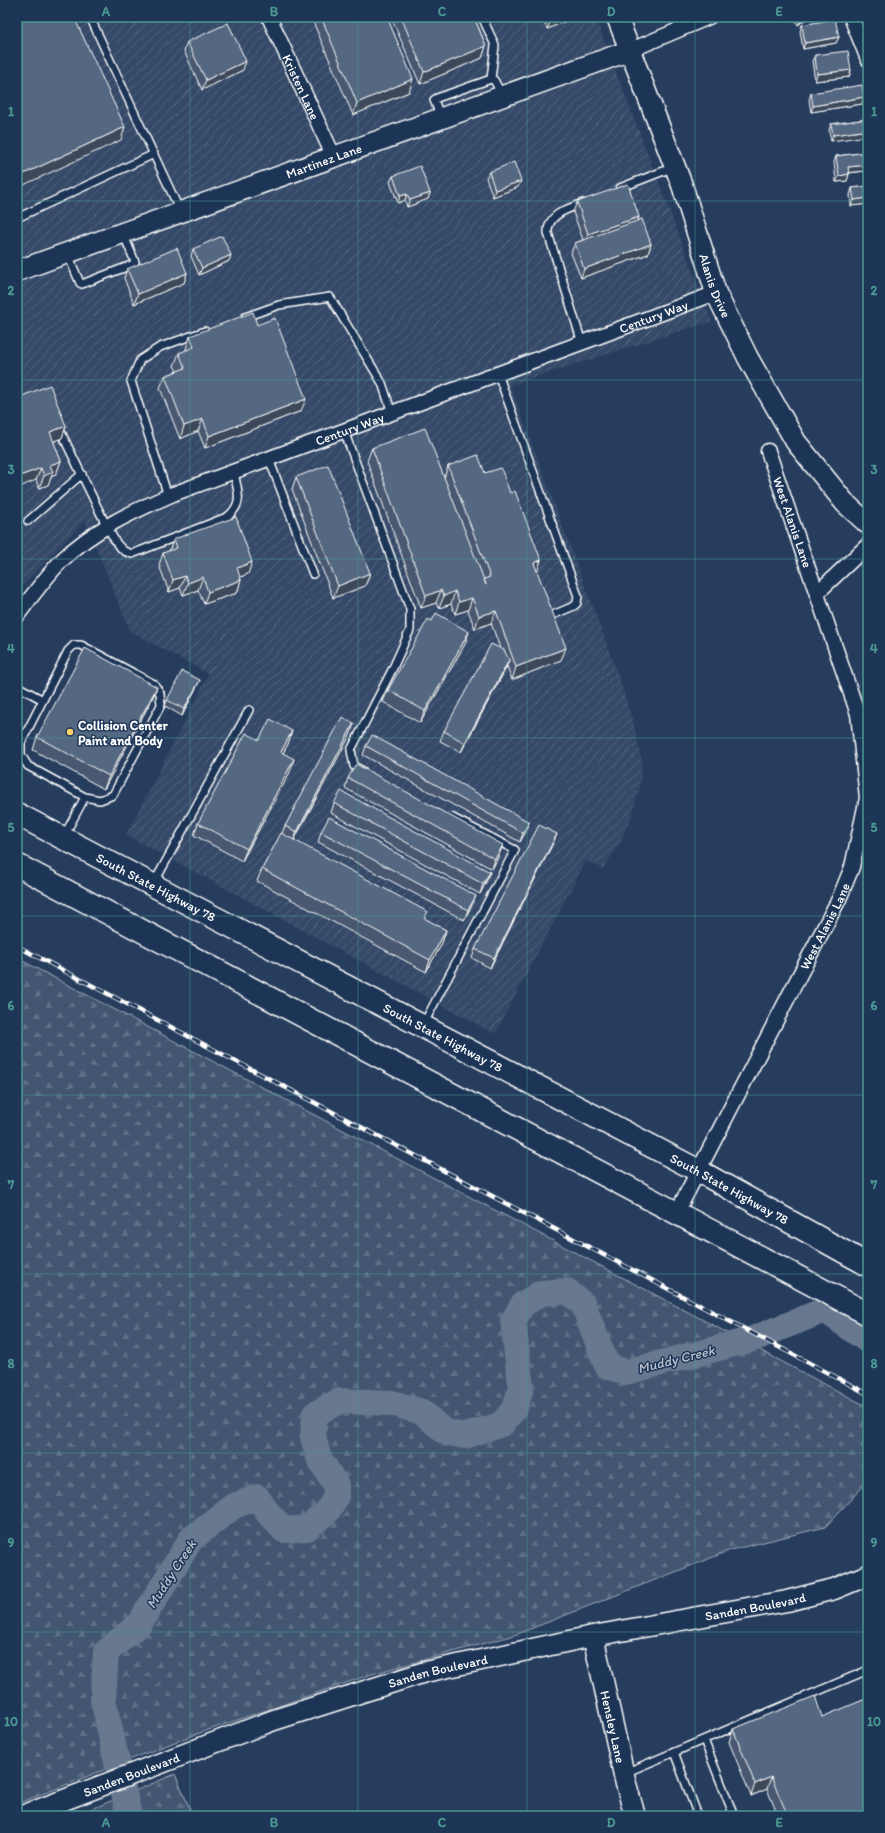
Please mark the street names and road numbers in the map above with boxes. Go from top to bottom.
street label: Kristen Lane [279,52,323,122]
street label: Martinez Lane [284,141,364,182]
street label: Alanis Drive [696,252,734,320]
street label: Century Way [617,297,690,336]
street label: Century Way [313,410,386,449]
street label: West Alanis Lane [770,475,815,570]
street label: South State Highway 78 [94,850,218,925]
street label: West Alanis Lane [797,881,853,972]
street label: South State Highway 78 [381,1000,505,1075]
street label: South State Highway 78 [668,1150,791,1227]
street label: Sanden Boulevard [704,1590,807,1624]
street label: Sanden Boulevard [386,1652,489,1691]
street label: Hensley Lane [597,1689,628,1765]
street label: Sanden Boulevard [81,1750,182,1800]

